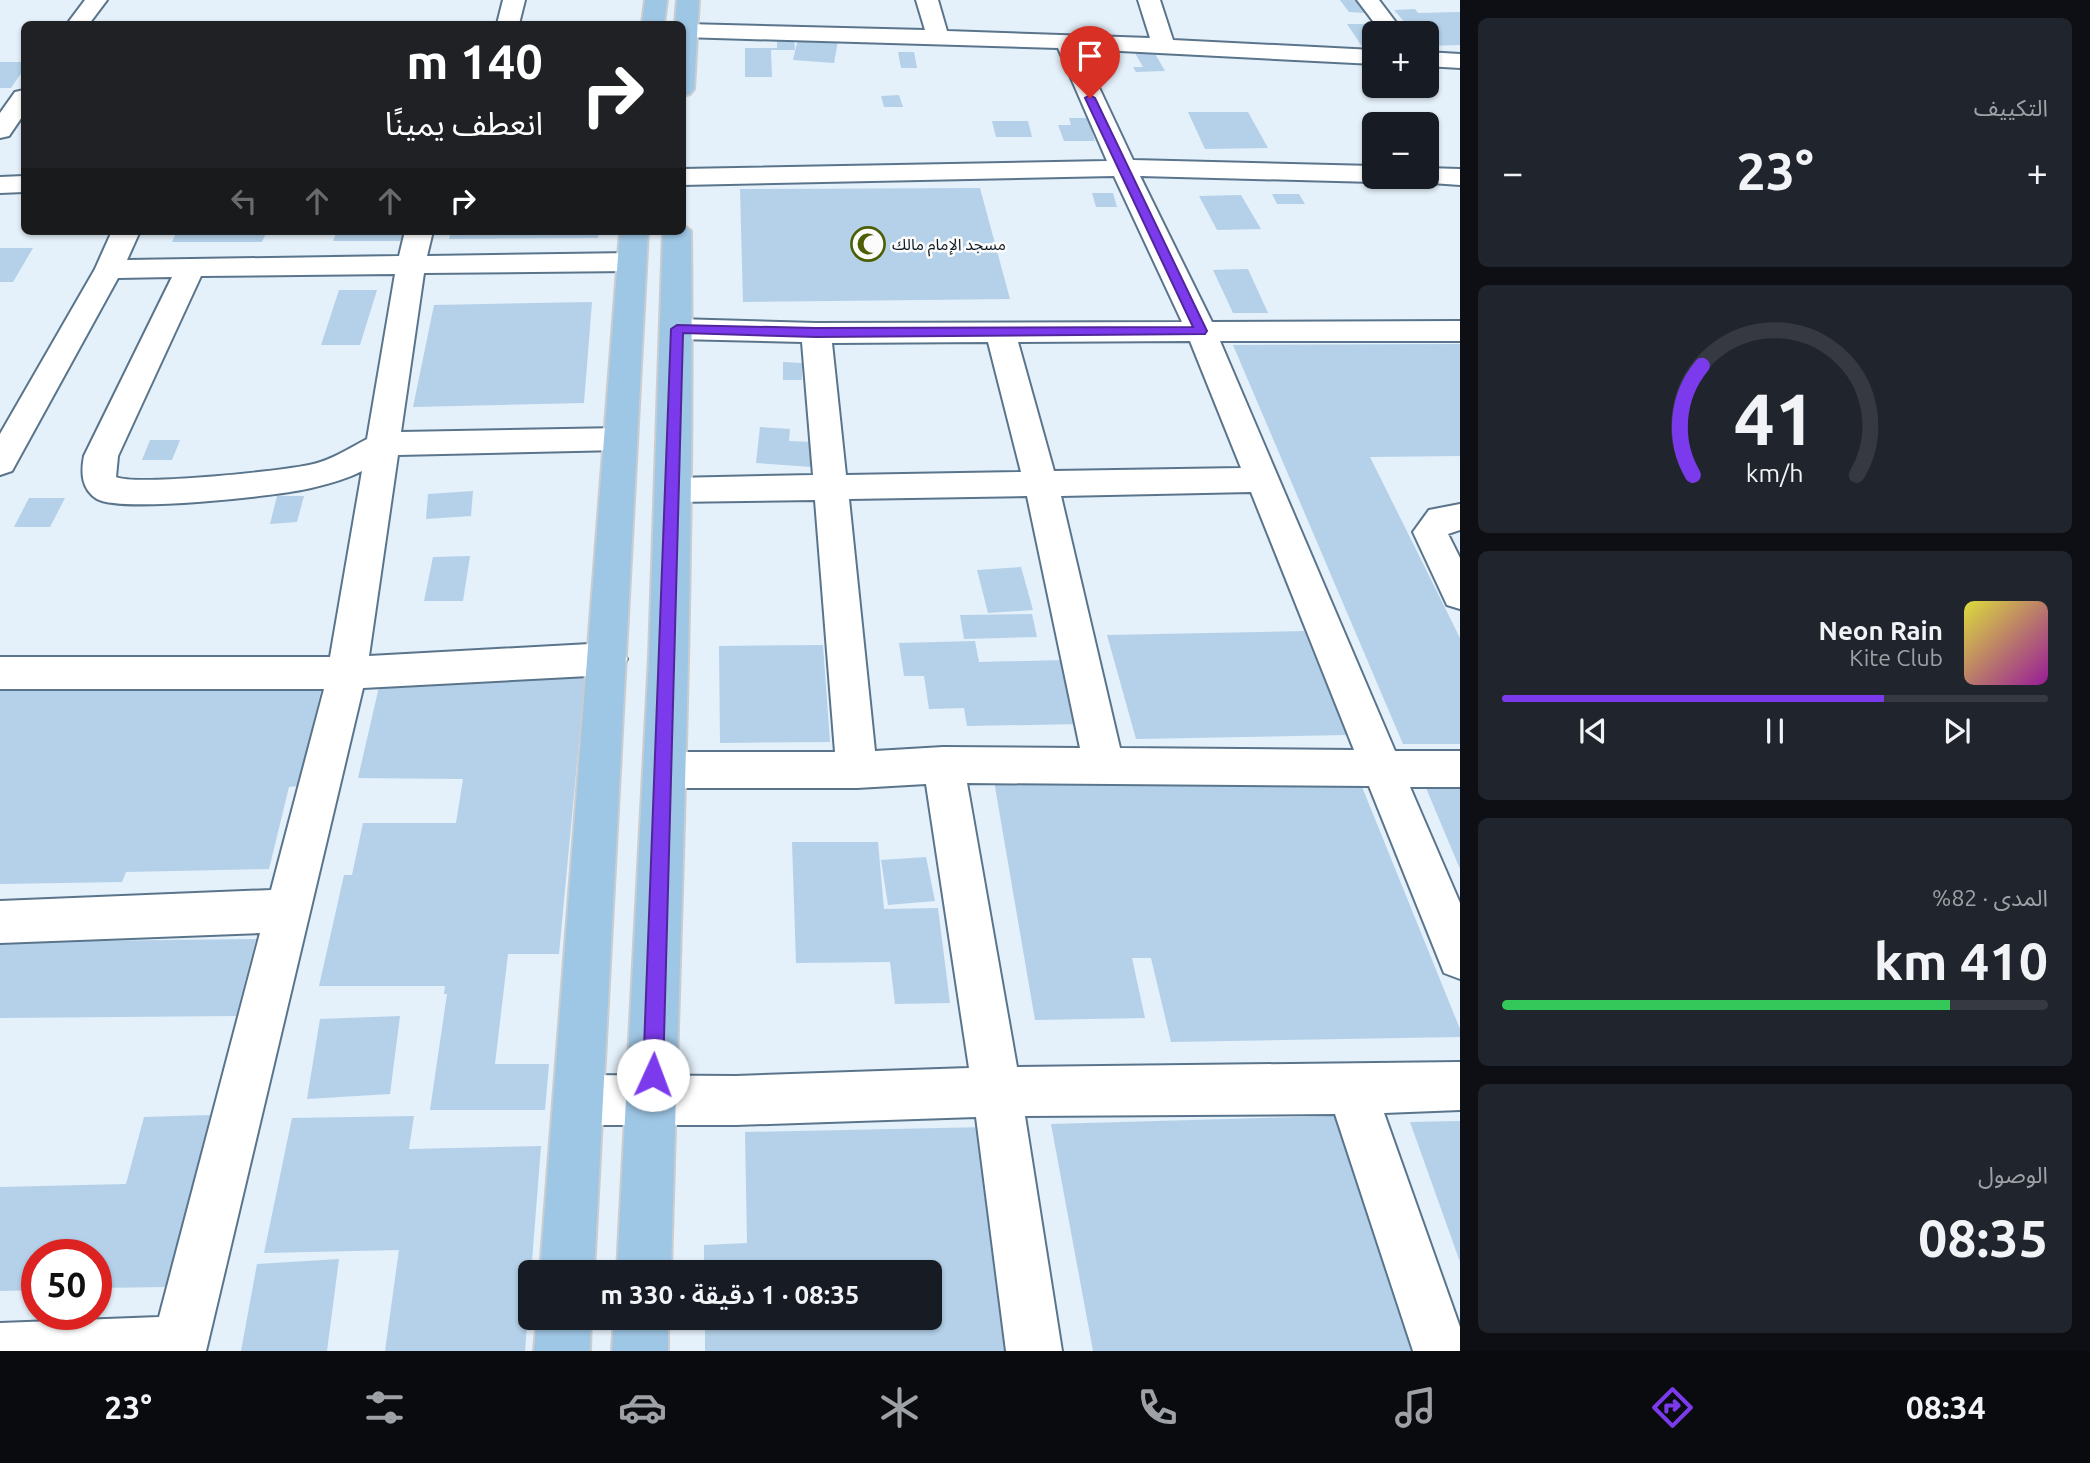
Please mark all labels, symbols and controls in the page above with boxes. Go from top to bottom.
map controls [1362,21,1439,189]
button: + [1362,21,1439,98]
pin [1060,26,1120,98]
text: 140 m [406,33,543,88]
icon: arrive [1071,37,1109,75]
icon: right [567,49,658,140]
text: التكييف [1974,95,2048,120]
text: انعطف يمينًا [385,105,543,141]
button: − [1362,112,1439,189]
text: 23° [1736,142,1814,200]
text: − [1502,151,1523,193]
text: + [2027,151,2048,193]
icon: left [225,182,263,220]
icon: ahead [298,182,336,220]
icon: ahead [371,182,409,220]
icon: right [444,182,482,220]
mosque icon: مسجد الإمام مالك [849,225,887,263]
place label: مسجد الإمام مالك [892,235,1006,257]
text: 41 [1734,377,1816,459]
text: km/h [1746,459,1804,487]
text: Neon Rain [1818,616,1943,645]
text: Kite Club [1849,645,1943,670]
icon: previous [1574,712,1612,750]
icon: pause [1756,712,1794,750]
icon: next [1938,712,1976,750]
text: المدى · 82% [1932,885,2048,910]
text: 410 km [1874,932,2048,990]
position arrow [616,1038,690,1112]
text: الوصول [1978,1162,2048,1187]
text: 08:35 [1918,1209,2048,1267]
speed limit sign: 50 [21,1239,112,1330]
text: 08:35 · 1 دقيقة · 330 m [600,1280,860,1309]
icon: filters [360,1383,409,1432]
icon: car [618,1383,667,1432]
icon: climate [875,1383,924,1432]
icon: phone [1133,1383,1182,1432]
icon: music [1391,1383,1440,1432]
icon: directions [1648,1383,1697,1432]
text: 23° [104,1389,152,1425]
text: 08:34 [1906,1389,1986,1425]

